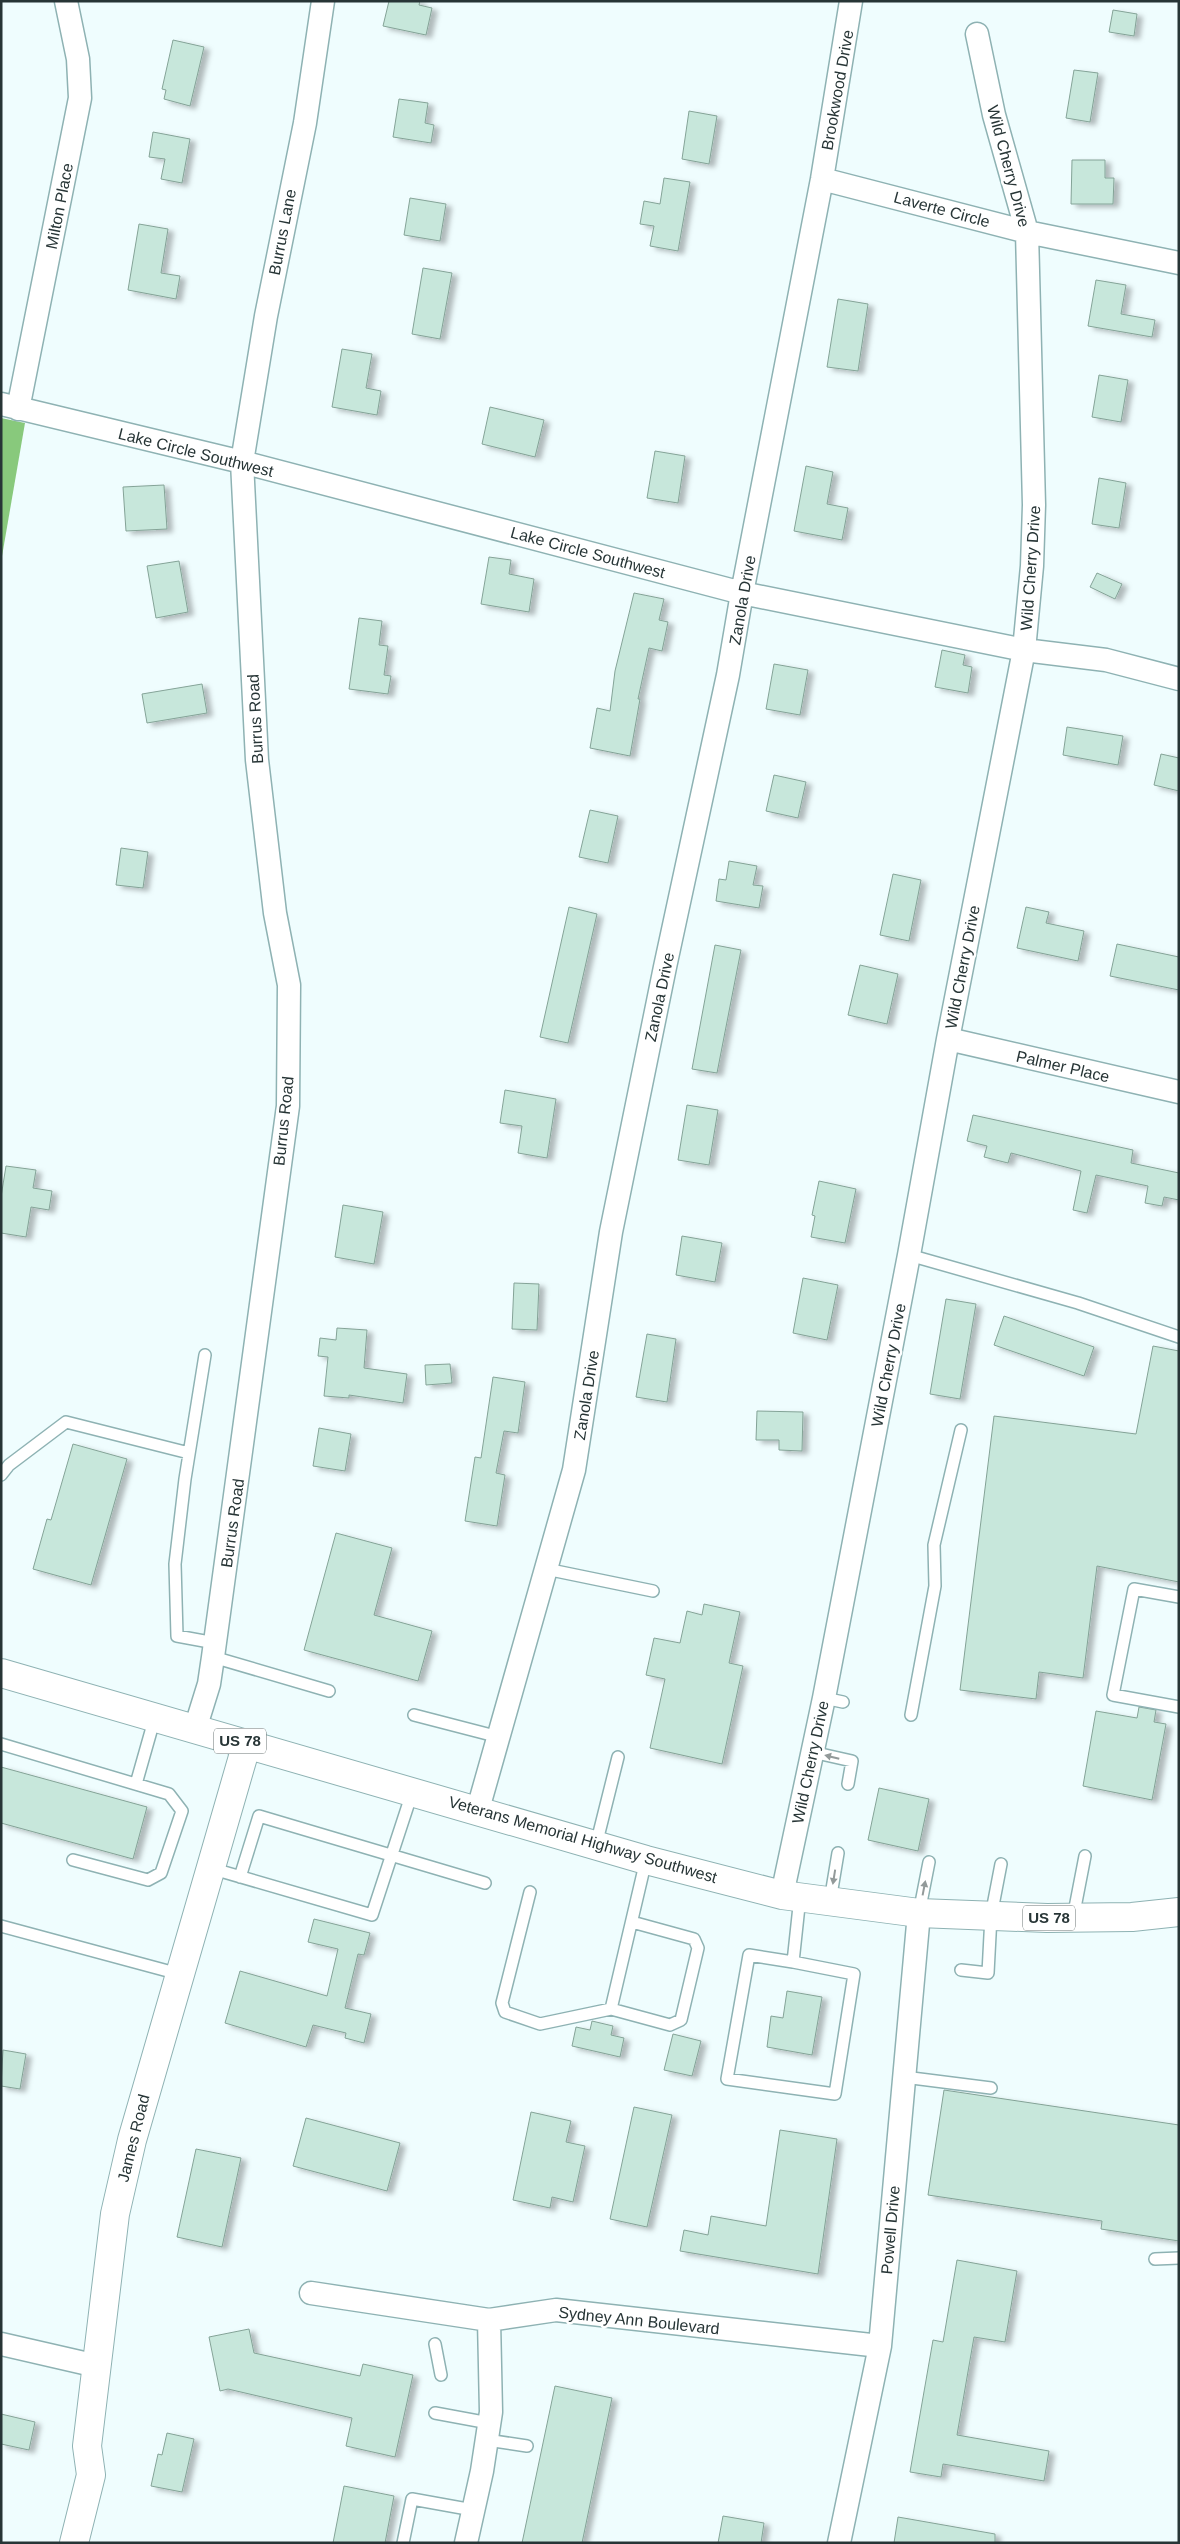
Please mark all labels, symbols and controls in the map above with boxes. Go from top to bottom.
street label: Brookwood Drive [819,29,856,152]
street label: Wild Cherry Drive [984,103,1033,229]
street label: Milton Place [43,162,76,250]
street label: Burrus Lane [266,188,299,277]
street label: Laverte Circle [892,188,992,230]
street label: Lake Circle Southwest [117,425,276,480]
street label: Wild Cherry Drive [1018,505,1043,631]
street label: Lake Circle Southwest [509,524,667,581]
street label: Zanola Drive [726,554,759,646]
street label: Burrus Road [245,674,266,764]
street label: Wild Cherry Drive [942,904,983,1030]
street label: Zanola Drive [642,951,677,1043]
street label: Palmer Place [1015,1048,1111,1085]
street label: Burrus Road [270,1075,297,1167]
street label: Wild Cherry Drive [868,1302,909,1428]
street label: Zanola Drive [571,1349,602,1441]
street label: Burrus Road [218,1477,247,1569]
street label: Wild Cherry Drive [789,1699,832,1825]
road number: US 78 [214,1728,266,1754]
one-way arrow [825,1753,840,1761]
street label: Veterans Memorial Highway Southwest [447,1793,720,1886]
one-way arrow [829,1870,837,1886]
one-way arrow [920,1879,928,1895]
road number: US 78 [1023,1906,1075,1930]
street label: James Road [114,2092,153,2184]
street label: Powell Drive [878,2185,903,2275]
street label: Sydney Ann Boulevard [558,2304,720,2337]

